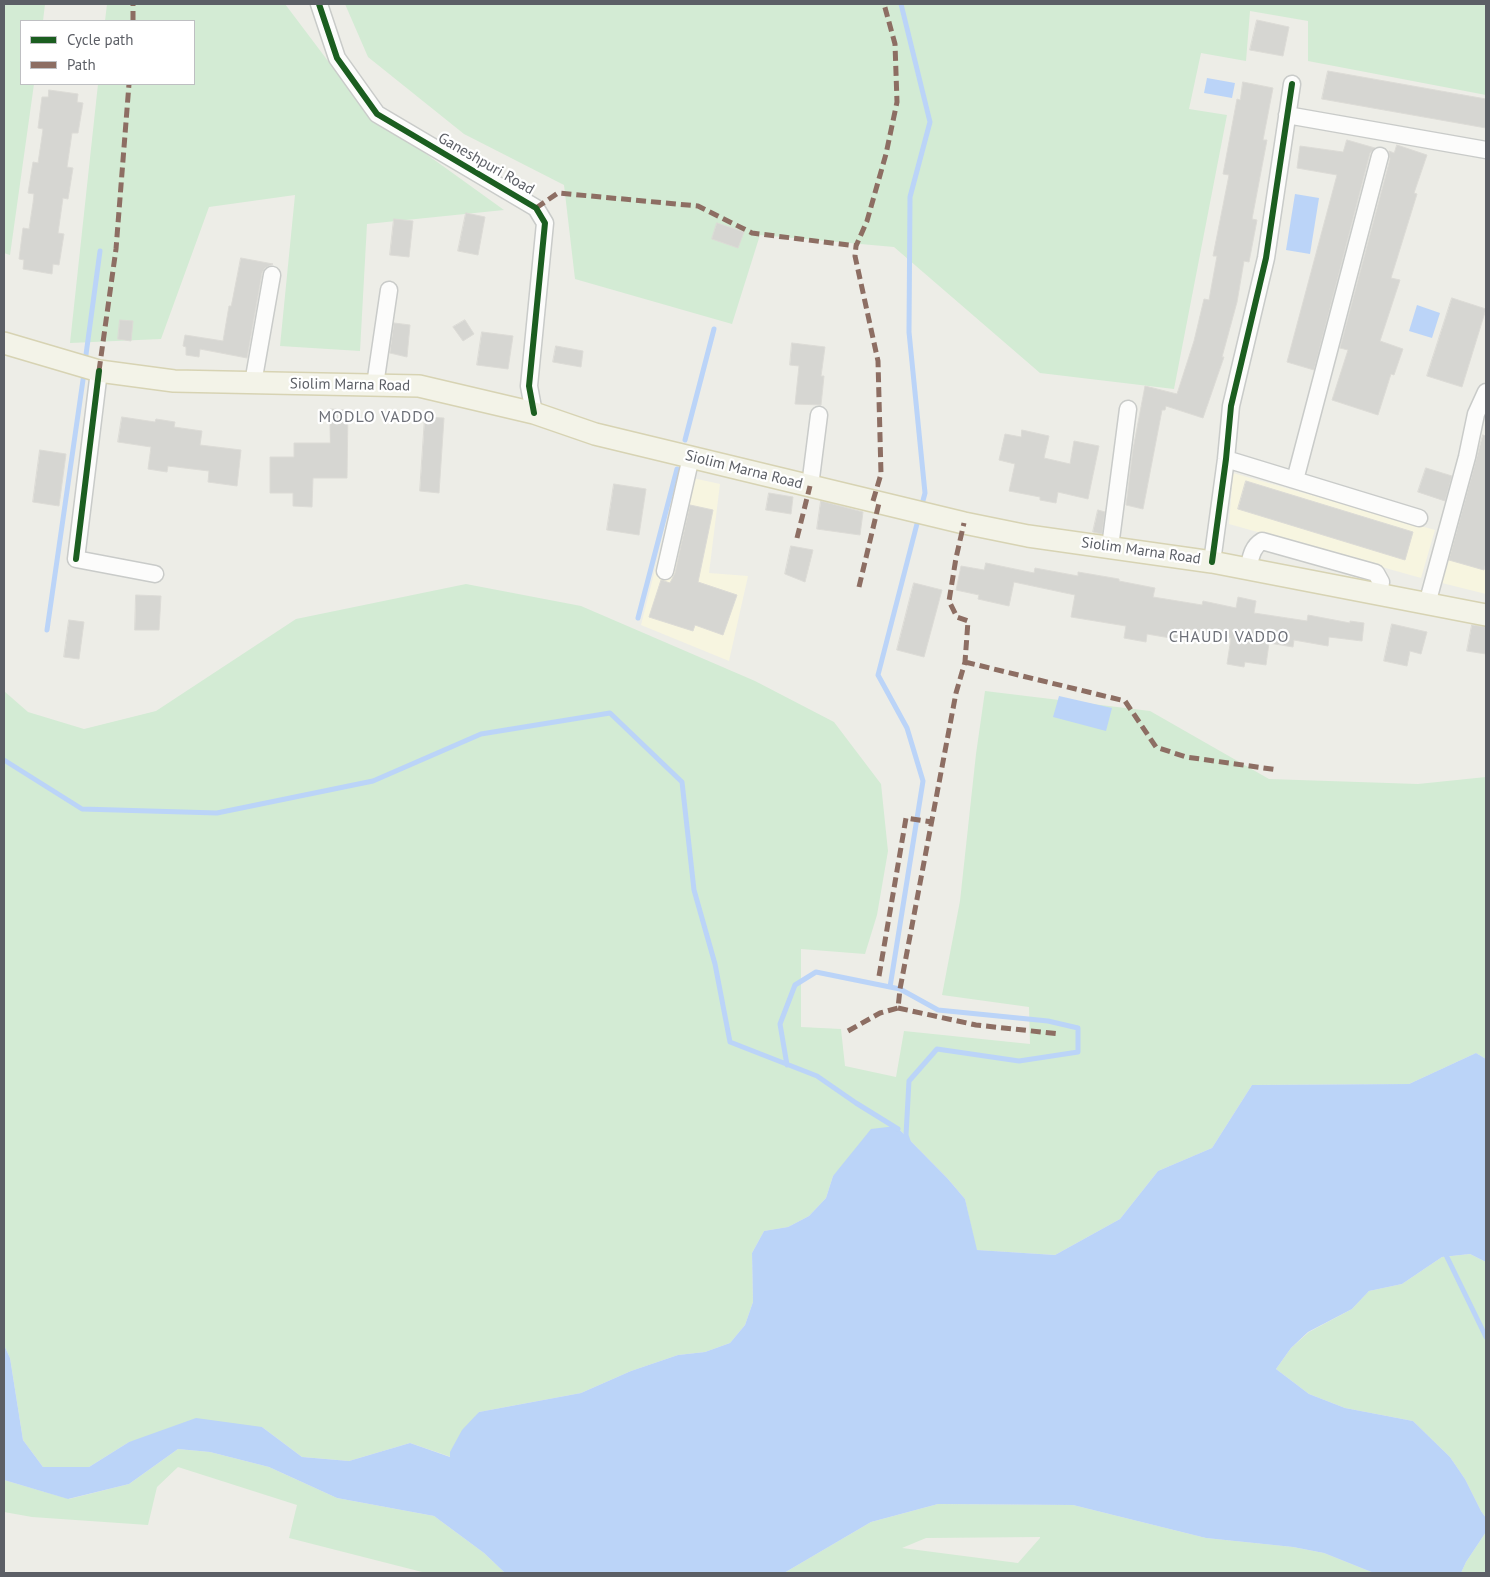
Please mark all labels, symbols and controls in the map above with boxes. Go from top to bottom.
legend [20,20,195,85]
text: Cycle path [67,30,133,49]
text: Path [67,55,96,74]
street label: Ganeshpuri Road [435,129,537,199]
street label: Siolim Marna Road [290,375,410,395]
district label: MODLO VADDO [317,407,437,427]
street label: Siolim Marna Road [683,447,805,493]
street label: Siolim Marna Road [1080,534,1202,568]
district label: CHAUDI VADDO [1167,627,1291,647]

